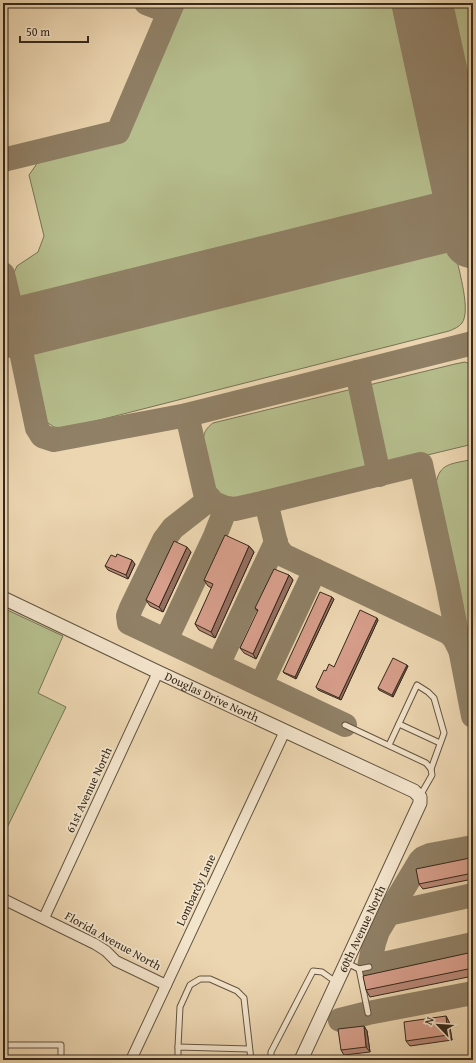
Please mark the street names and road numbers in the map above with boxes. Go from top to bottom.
street label: Douglas Drive North [162,667,262,726]
street label: 61st Avenue North [61,744,116,835]
street label: Lombardy Lane [171,851,220,928]
street label: 60th Avenue North [334,882,389,975]
street label: Florida Avenue North [62,907,165,974]

